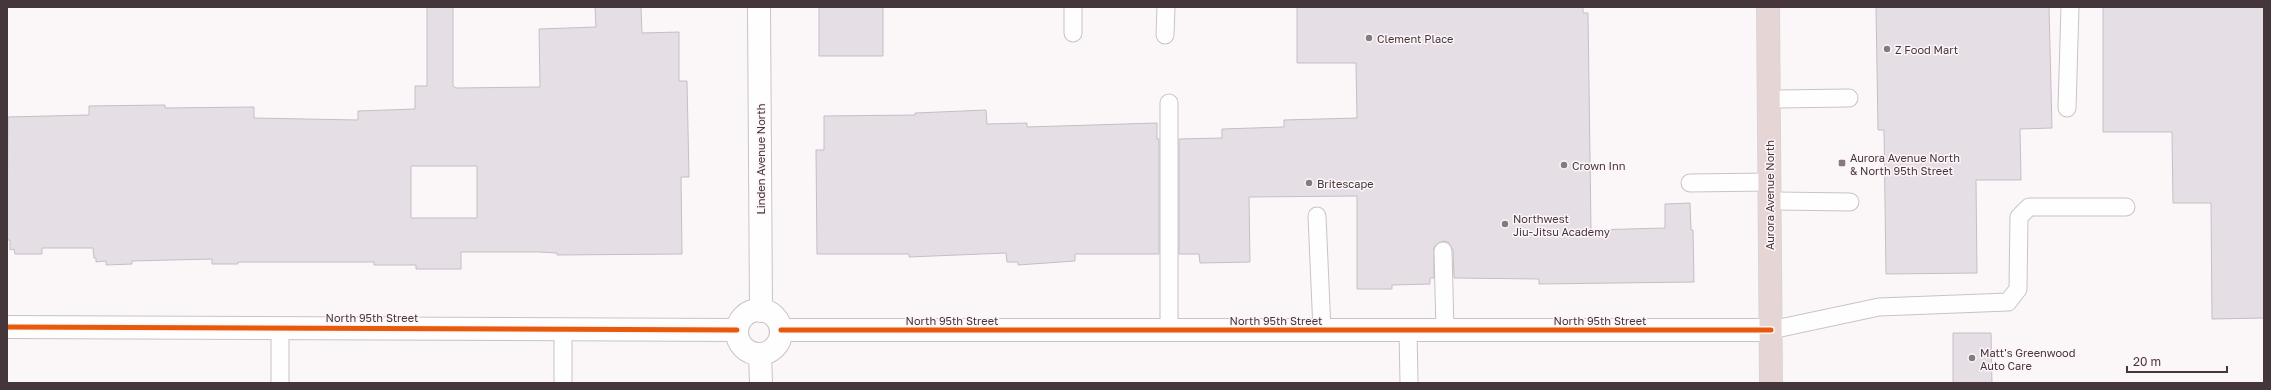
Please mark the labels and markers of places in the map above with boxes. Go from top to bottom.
place label: Clement Place [1377,32,1454,45]
marker: Clement Place [1364,33,1374,43]
place label: Z Food Mart [1895,43,1958,56]
marker: Z Food Mart [1882,44,1892,54]
place label: Aurora Avenue North & North 95th Street [1850,151,1960,177]
marker: Aurora Avenue North & North 95th Street [1837,158,1847,168]
place label: Crown Inn [1572,159,1626,172]
marker: Crown Inn [1559,160,1569,170]
place label: Britescape [1317,177,1374,190]
marker: Britescape [1304,178,1314,188]
place label: Northwest Jiu-Jitsu Academy [1513,212,1610,238]
marker: Northwest Jiu-Jitsu Academy [1500,219,1510,229]
place label: Matt's Greenwood Auto Care [1980,346,2075,372]
marker: Matt's Greenwood Auto Care [1967,353,1977,363]

